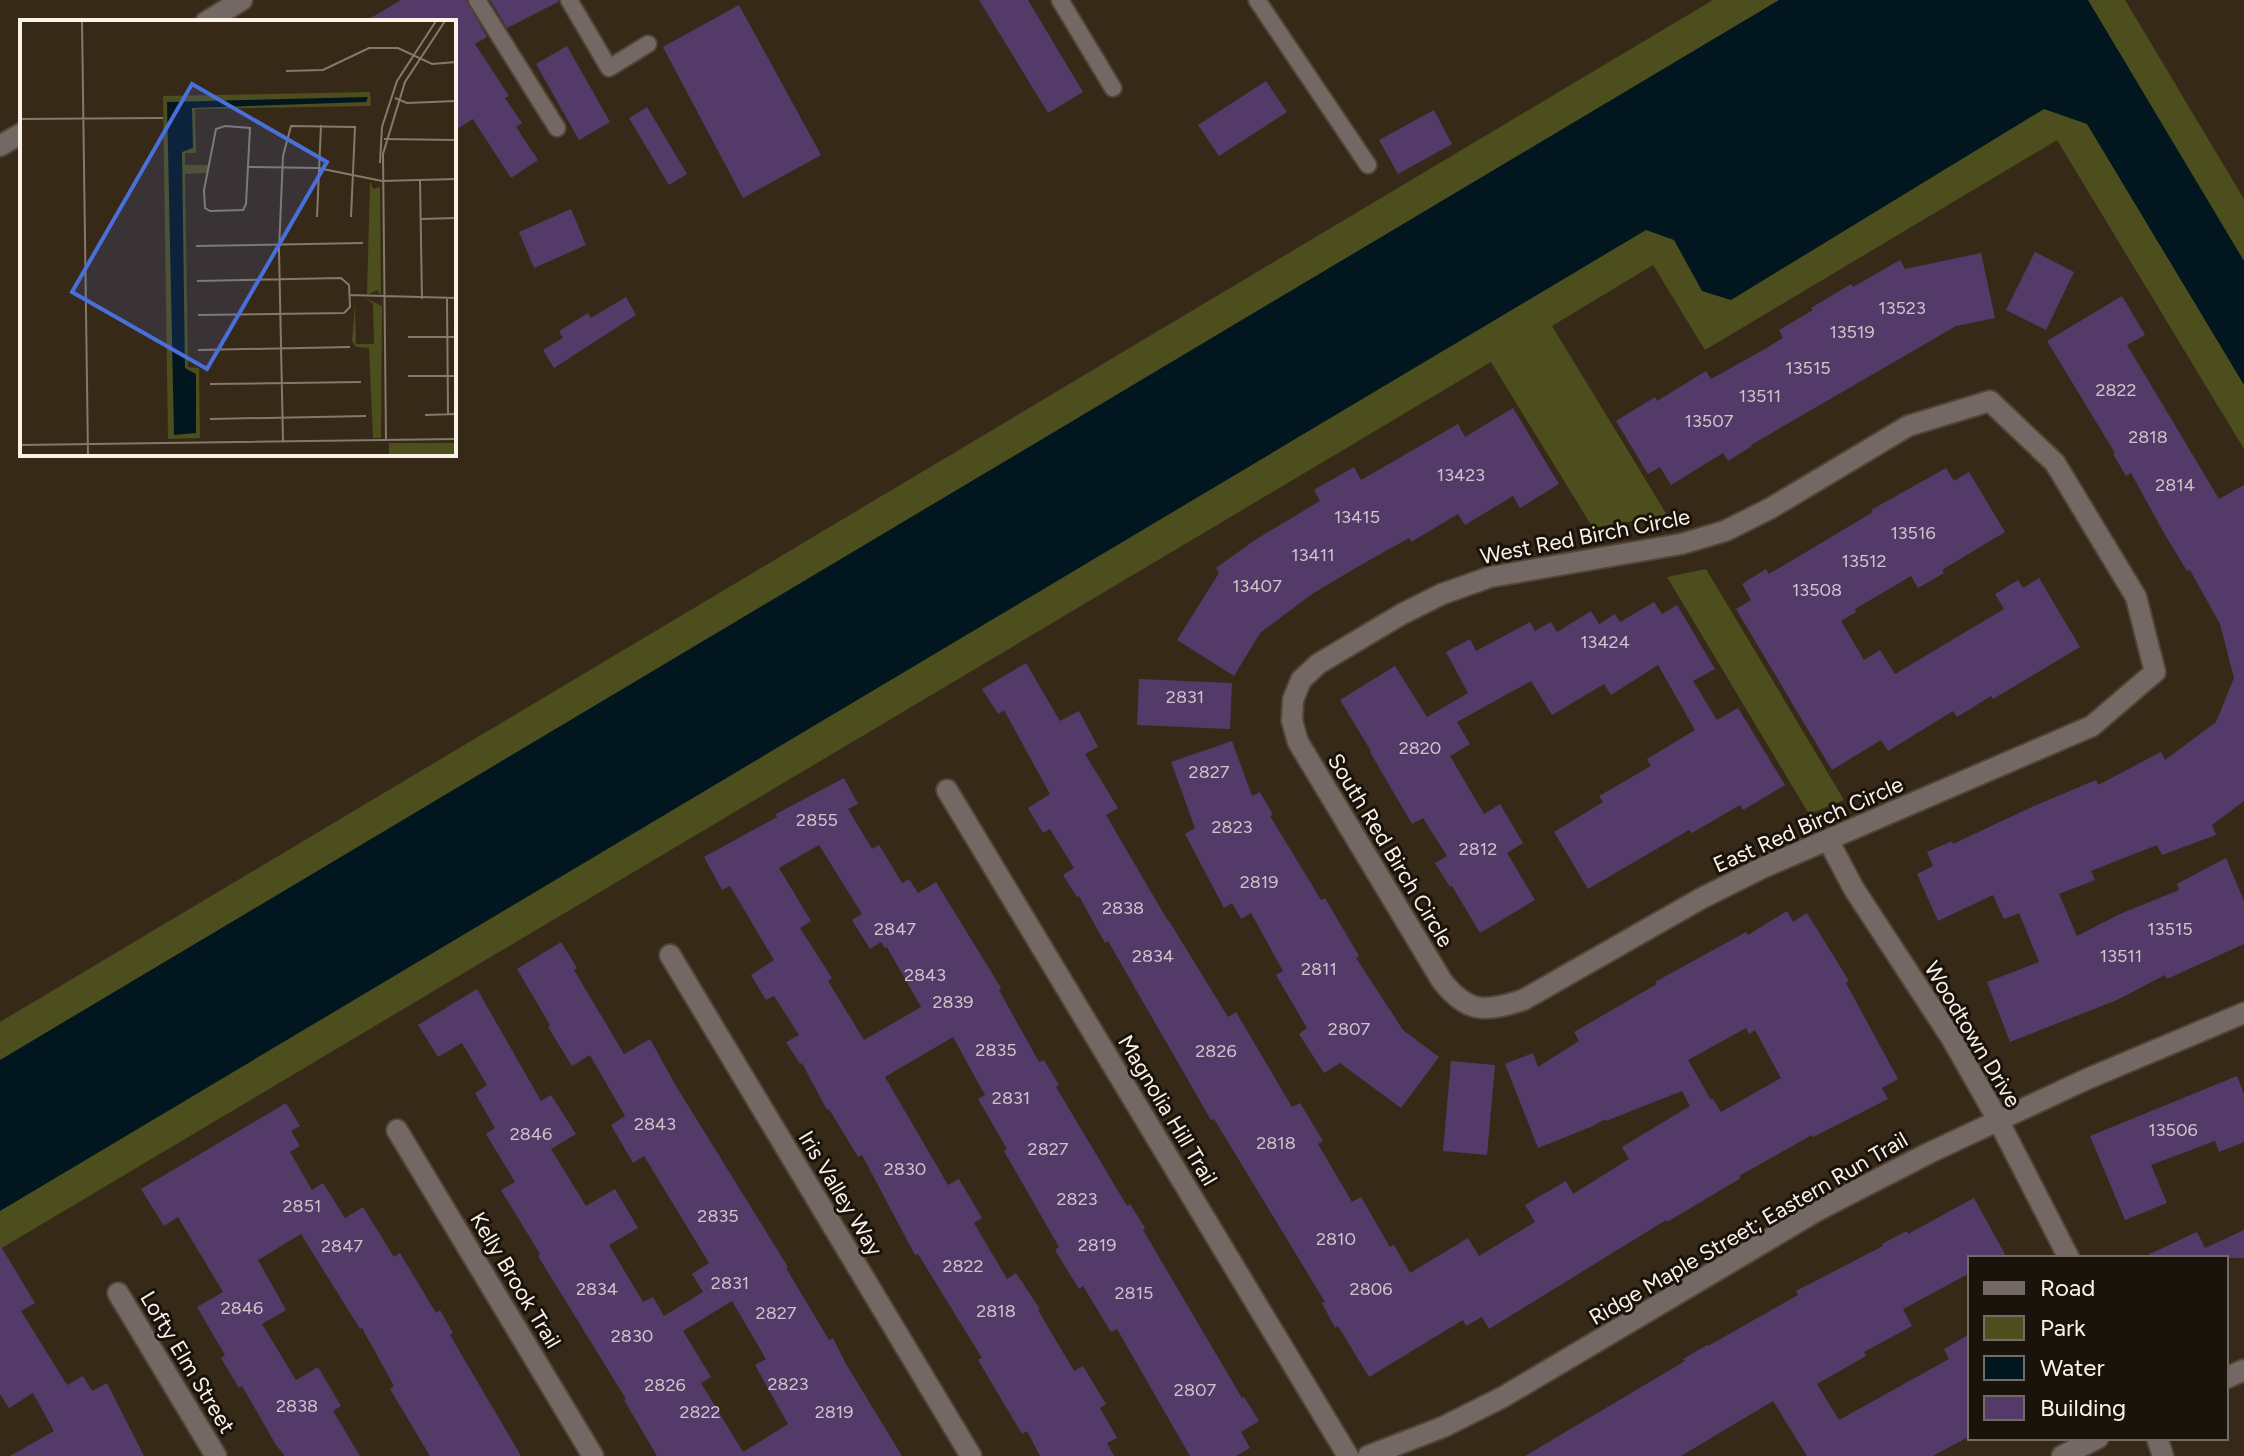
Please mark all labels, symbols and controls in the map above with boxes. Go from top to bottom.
inset map [20,20,456,456]
house number: 13523 [1878,297,1926,319]
house number: 13519 [1829,321,1875,343]
house number: 13515 [1785,357,1831,379]
house number: 2822 [2095,379,2137,401]
house number: 13511 [1739,385,1781,407]
house number: 13507 [1685,410,1734,432]
house number: 2818 [2128,426,2168,448]
house number: 13423 [1437,464,1485,486]
house number: 2814 [2155,474,2195,496]
street label: West Red Birch Circle [1478,503,1692,570]
house number: 13415 [1334,506,1380,528]
house number: 13516 [1890,522,1936,544]
house number: 13411 [1291,544,1335,566]
house number: 13512 [1841,550,1887,572]
house number: 13407 [1232,575,1282,597]
house number: 13508 [1792,579,1842,601]
house number: 13424 [1580,631,1630,653]
house number: 2831 [1166,686,1204,708]
house number: 2820 [1399,737,1441,759]
street label: South Red Birch Circle [1322,748,1459,952]
house number: 2827 [1189,761,1230,783]
street label: East Red Birch Circle [1709,770,1907,879]
house number: 2855 [796,809,838,831]
house number: 2823 [1212,816,1252,838]
house number: 2812 [1459,838,1497,860]
house number: 2819 [1240,871,1278,893]
house number: 2838 [1102,897,1144,919]
house number: 2847 [874,918,916,940]
house number: 13515 [2147,918,2193,940]
house number: 2834 [1132,945,1174,967]
house number: 13511 [2100,945,2142,967]
street label: Woodtown Drive [1918,957,2027,1112]
house number: 2811 [1301,958,1337,980]
house number: 2843 [904,964,946,986]
house number: 2839 [932,991,974,1013]
house number: 2807 [1328,1018,1370,1040]
street label: Magnolia Hill Trail [1112,1030,1223,1190]
house number: 2835 [975,1039,1017,1061]
house number: 2826 [1195,1040,1237,1062]
house number: 2831 [992,1087,1030,1109]
house number: 2843 [634,1113,676,1135]
house number: 13506 [2148,1119,2198,1141]
house number: 2846 [510,1123,552,1145]
street label: Iris Valley Way [793,1126,889,1261]
street label: Ridge Maple Street; Eastern Run Trail [1584,1126,1912,1331]
house number: 2818 [1256,1132,1296,1154]
house number: 2827 [1028,1138,1069,1160]
house number: 2830 [884,1158,926,1180]
house number: 2823 [1057,1188,1097,1210]
house number: 2851 [283,1195,321,1217]
house number: 2835 [697,1205,739,1227]
street label: Kelly Brook Trail [464,1207,567,1353]
house number: 2810 [1316,1228,1356,1250]
house number: 2819 [1078,1234,1116,1256]
house number: 2847 [321,1235,363,1257]
house number: 2822 [942,1255,984,1277]
legend [1968,1256,2228,1440]
house number: 2831 [711,1272,749,1294]
text: Road [2040,1273,2095,1302]
house number: 2834 [576,1278,618,1300]
house number: 2806 [1350,1278,1392,1300]
house number: 2815 [1115,1282,1153,1304]
street label: Lofty Elm Street [134,1286,241,1438]
house number: 2846 [221,1297,263,1319]
house number: 2818 [976,1300,1016,1322]
house number: 2827 [756,1302,797,1324]
text: Park [2040,1313,2086,1342]
house number: 2830 [611,1325,653,1347]
text: Water [2040,1353,2105,1382]
house number: 2823 [768,1373,808,1395]
house number: 2826 [644,1374,686,1396]
house number: 2807 [1174,1379,1216,1401]
text: Building [2040,1393,2126,1422]
house number: 2838 [276,1395,318,1417]
house number: 2822 [679,1401,721,1423]
house number: 2819 [815,1401,853,1423]

